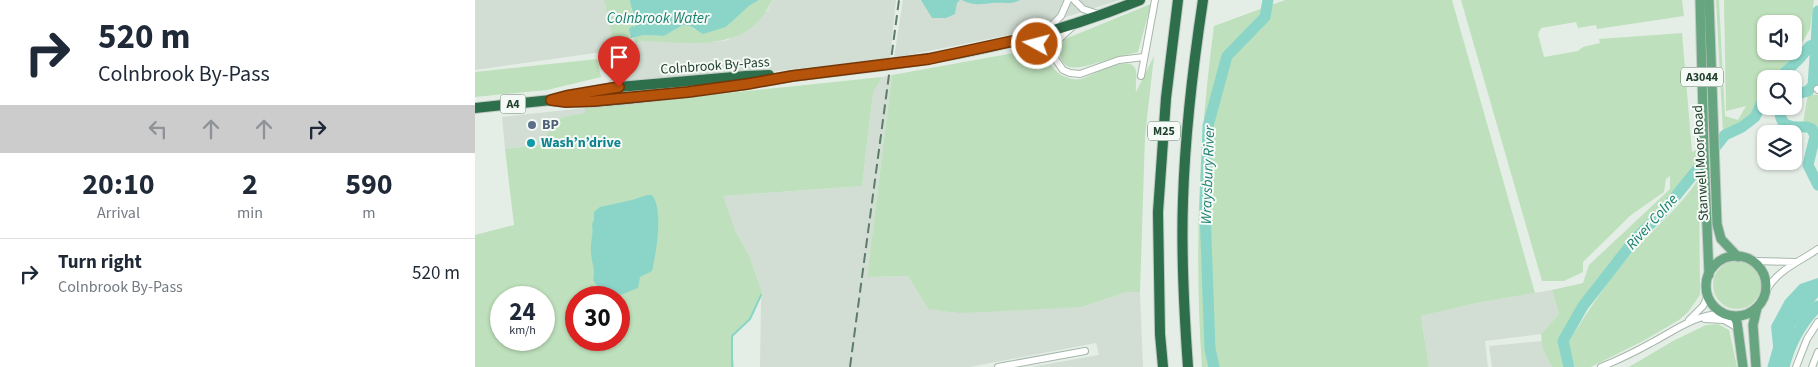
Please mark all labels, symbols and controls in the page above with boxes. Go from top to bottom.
water label: Colnbrook Water [607,8,710,29]
text: 520 m [98,12,190,62]
map controls [1757,15,1802,170]
button: sound [1757,15,1802,60]
position arrow [1010,17,1062,69]
icon: right [15,20,80,85]
pin [598,36,640,87]
icon: arrive [605,43,633,71]
street label: Colnbrook By-Pass [660,52,770,80]
text: Colnbrook By-Pass [98,58,270,90]
road number: A3044 [1681,68,1723,86]
button: search [1757,70,1802,115]
road number: A4 [501,95,525,114]
street label: Stanwell Moor Road [1688,104,1714,222]
icon: left [144,115,172,143]
icon: ahead [197,115,225,143]
icon: ahead [250,115,278,143]
icon: right [303,115,331,143]
place label: BP [542,115,559,135]
marker: BP [526,119,538,131]
road number: M25 [1148,122,1180,140]
water label: Wraysbury River [1196,124,1220,225]
button: layers [1757,125,1802,170]
place label: Wash’n’drive [541,133,621,153]
marker: Wash’n’drive [525,137,537,149]
text: 20:10 [82,163,155,206]
text: 2 [242,163,258,206]
text: 590 [345,163,393,206]
water label: River Colne [1621,189,1683,255]
text: Arrival [97,202,140,224]
text: min [237,202,263,224]
text: m [362,202,376,224]
text: Turn right [58,249,142,276]
icon: right [15,260,43,288]
text: 520 m [412,260,460,287]
text: Colnbrook By-Pass [58,276,183,298]
speed limit sign: 30 [565,286,630,351]
text: 24 [509,294,536,330]
text: km/h [509,322,536,339]

